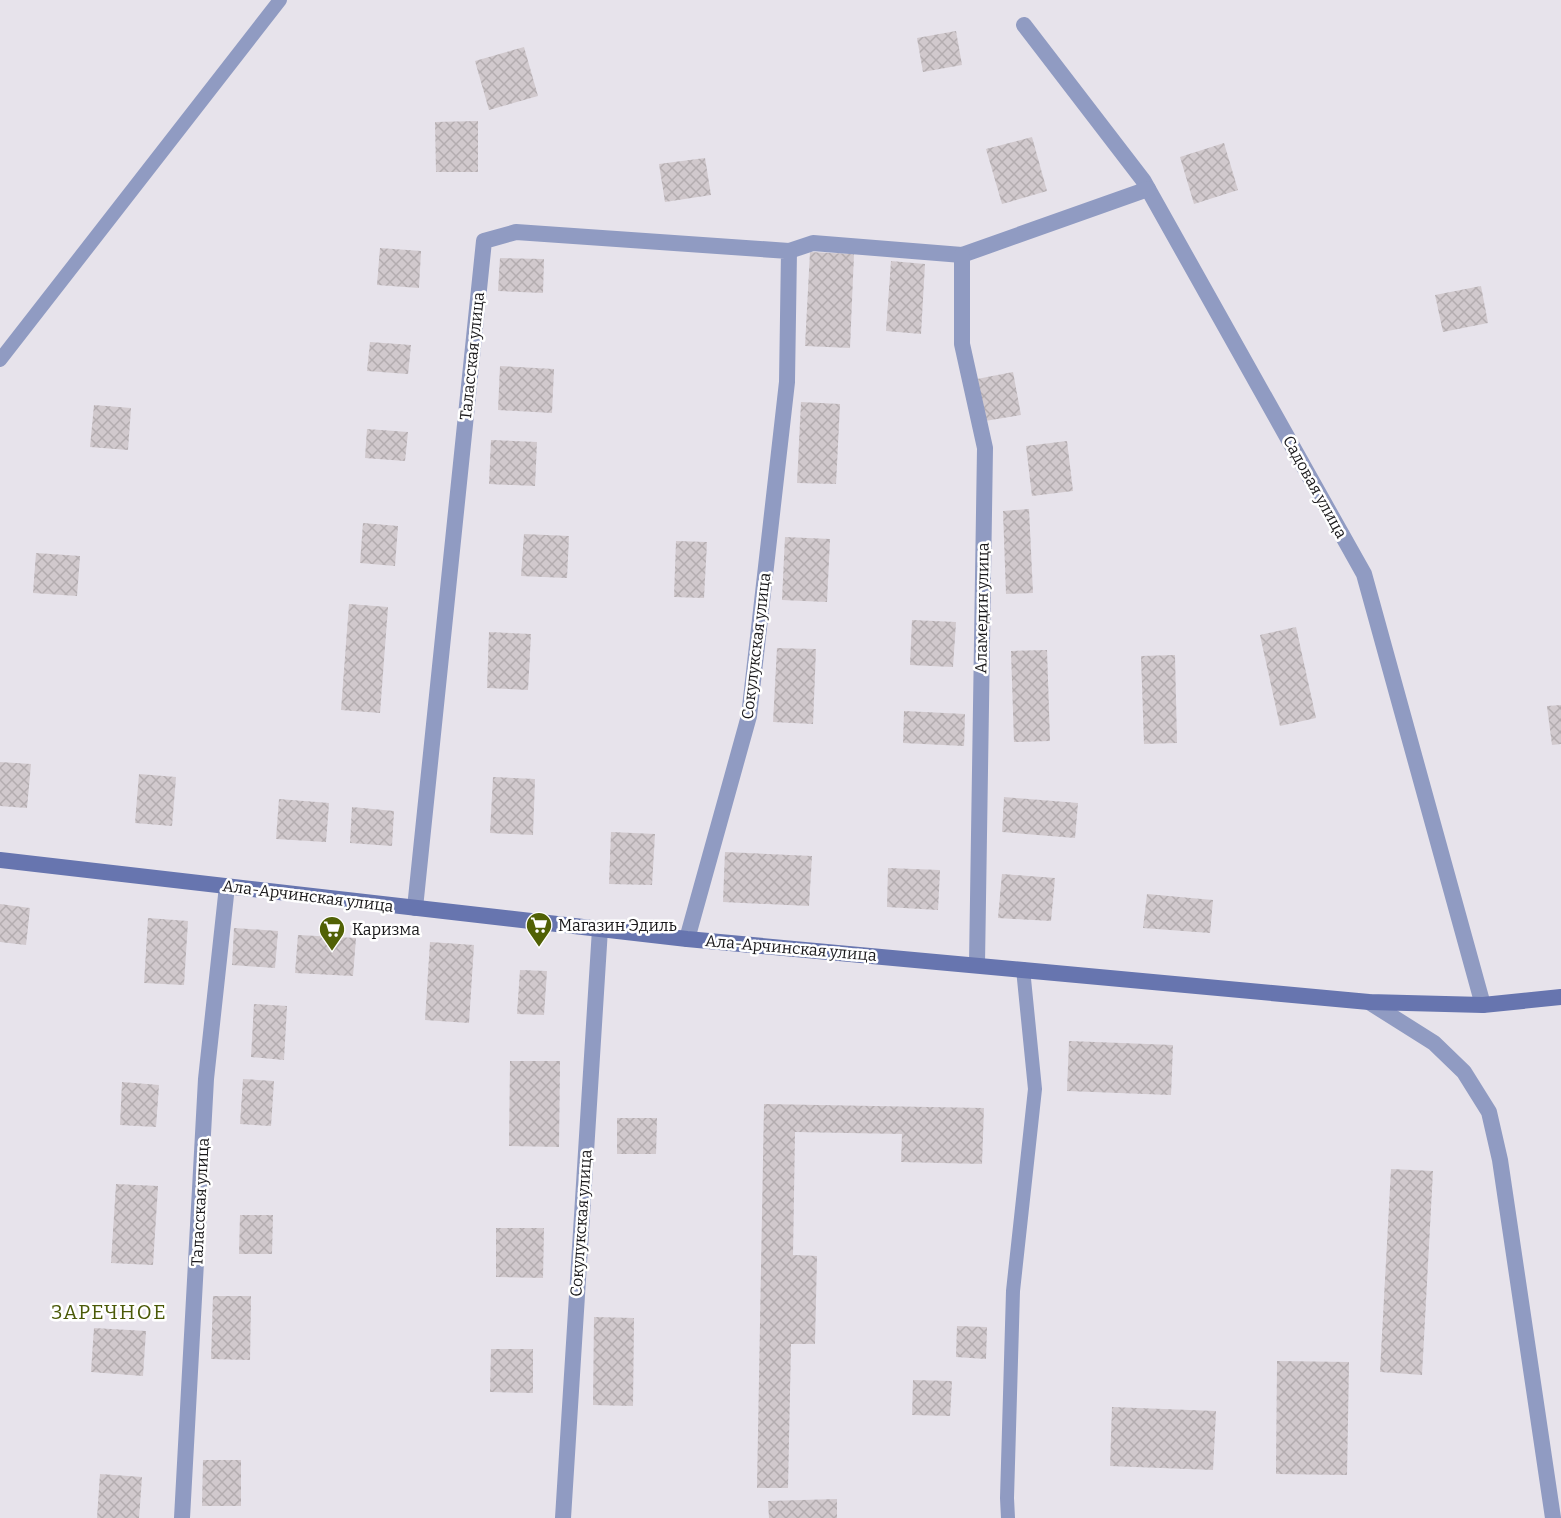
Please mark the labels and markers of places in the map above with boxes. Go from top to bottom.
supermarket icon: Магазин Эдиль [524,910,554,948]
supermarket icon: Каризма [317,914,347,952]
place label: Магазин Эдиль [558,916,677,935]
place label: Каризма [352,920,420,939]

